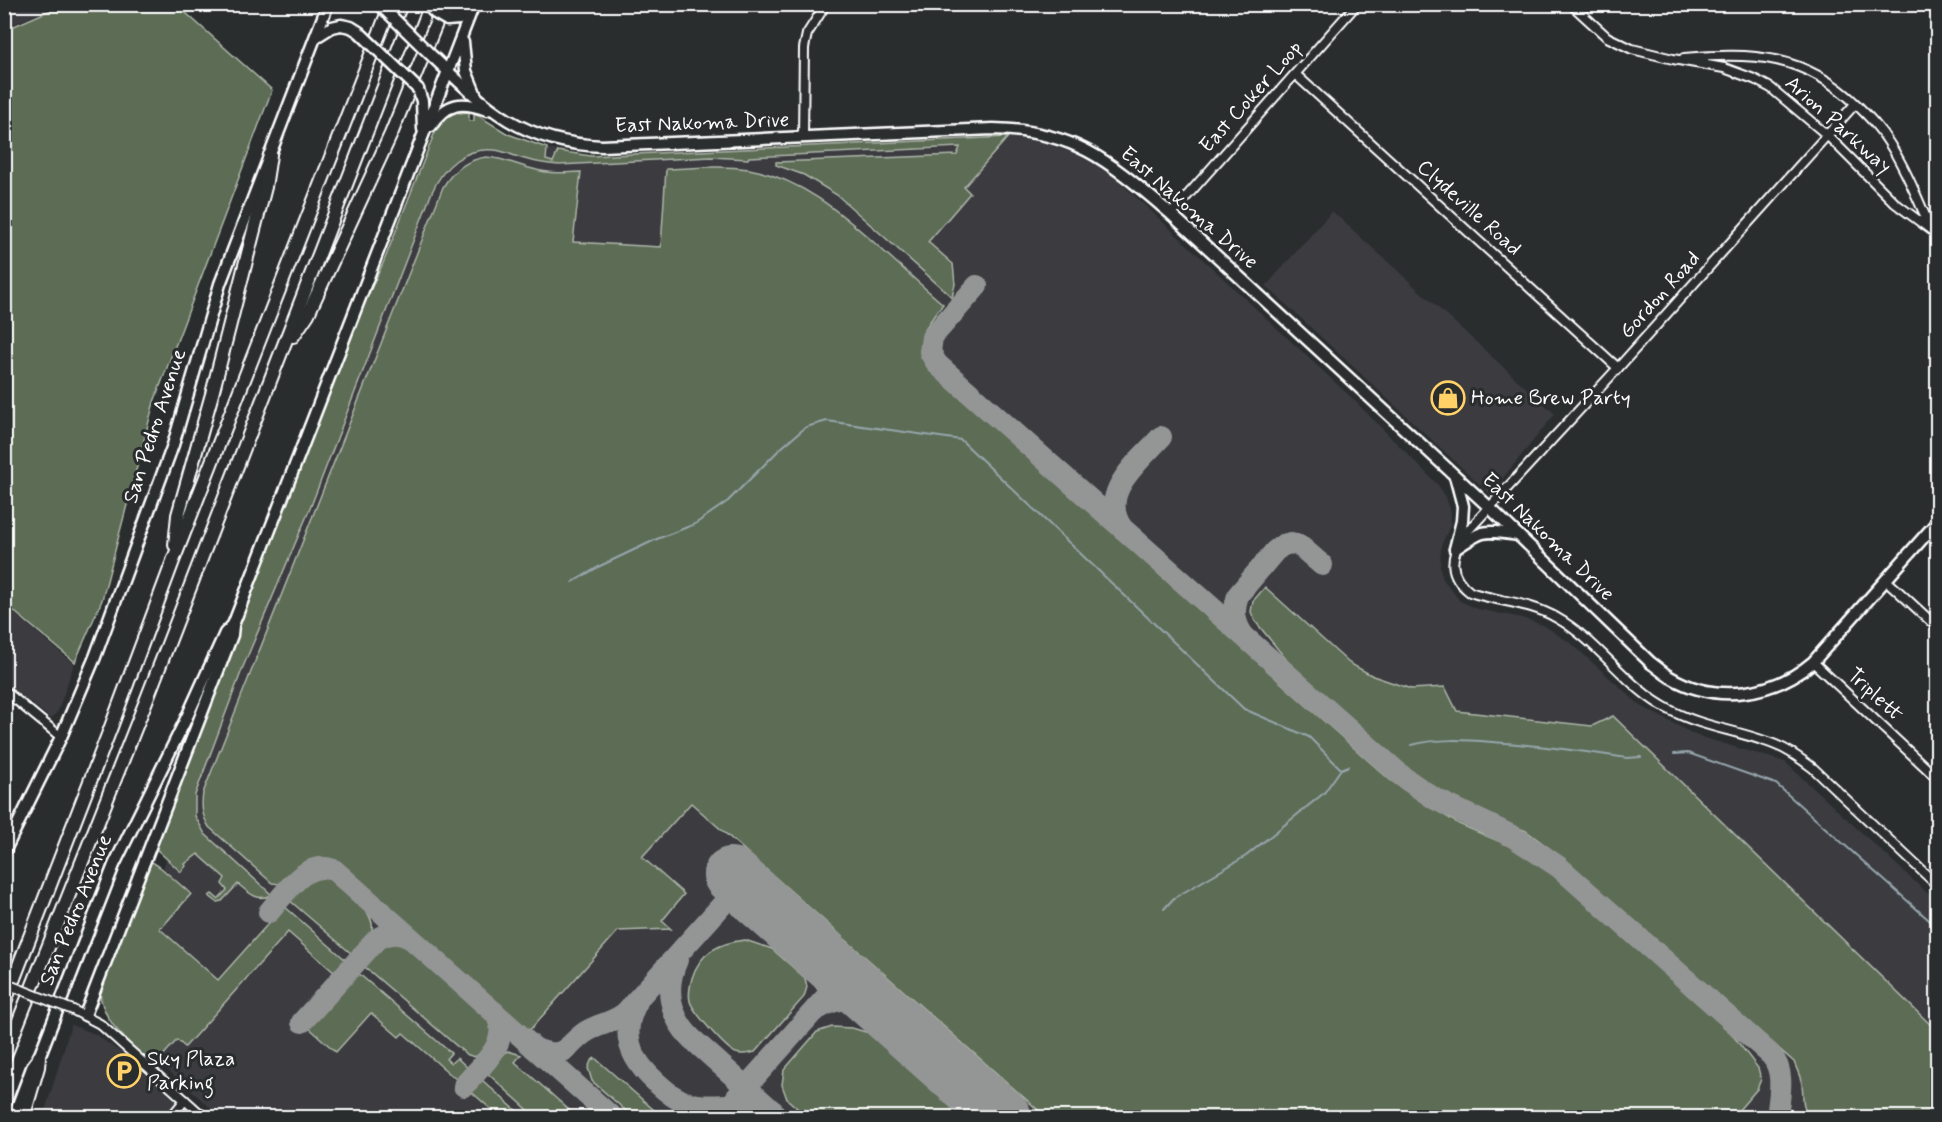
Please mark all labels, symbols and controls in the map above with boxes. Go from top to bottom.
street label: East Coker Loop [1193,35,1309,159]
street label: Arion Parkway [1779,70,1897,180]
street label: East Nakoma Drive [614,106,790,140]
street label: East Nakoma Drive [1114,140,1264,276]
street label: Clydeville Road [1411,154,1527,262]
street label: Gordon Road [1613,245,1707,345]
street label: San Pedro Avenue [117,345,193,507]
shop icon: Home Brew Party [1430,380,1466,416]
place label: Home Brew Party [1471,384,1631,412]
street label: East Nakoma Drive [1475,466,1621,608]
street label: Triplett [1841,662,1910,729]
street label: San Pedro Avenue [33,830,119,990]
place label: Sky Plaza Parking [147,1045,235,1099]
parking icon: Sky Plaza Parking [106,1053,142,1089]

